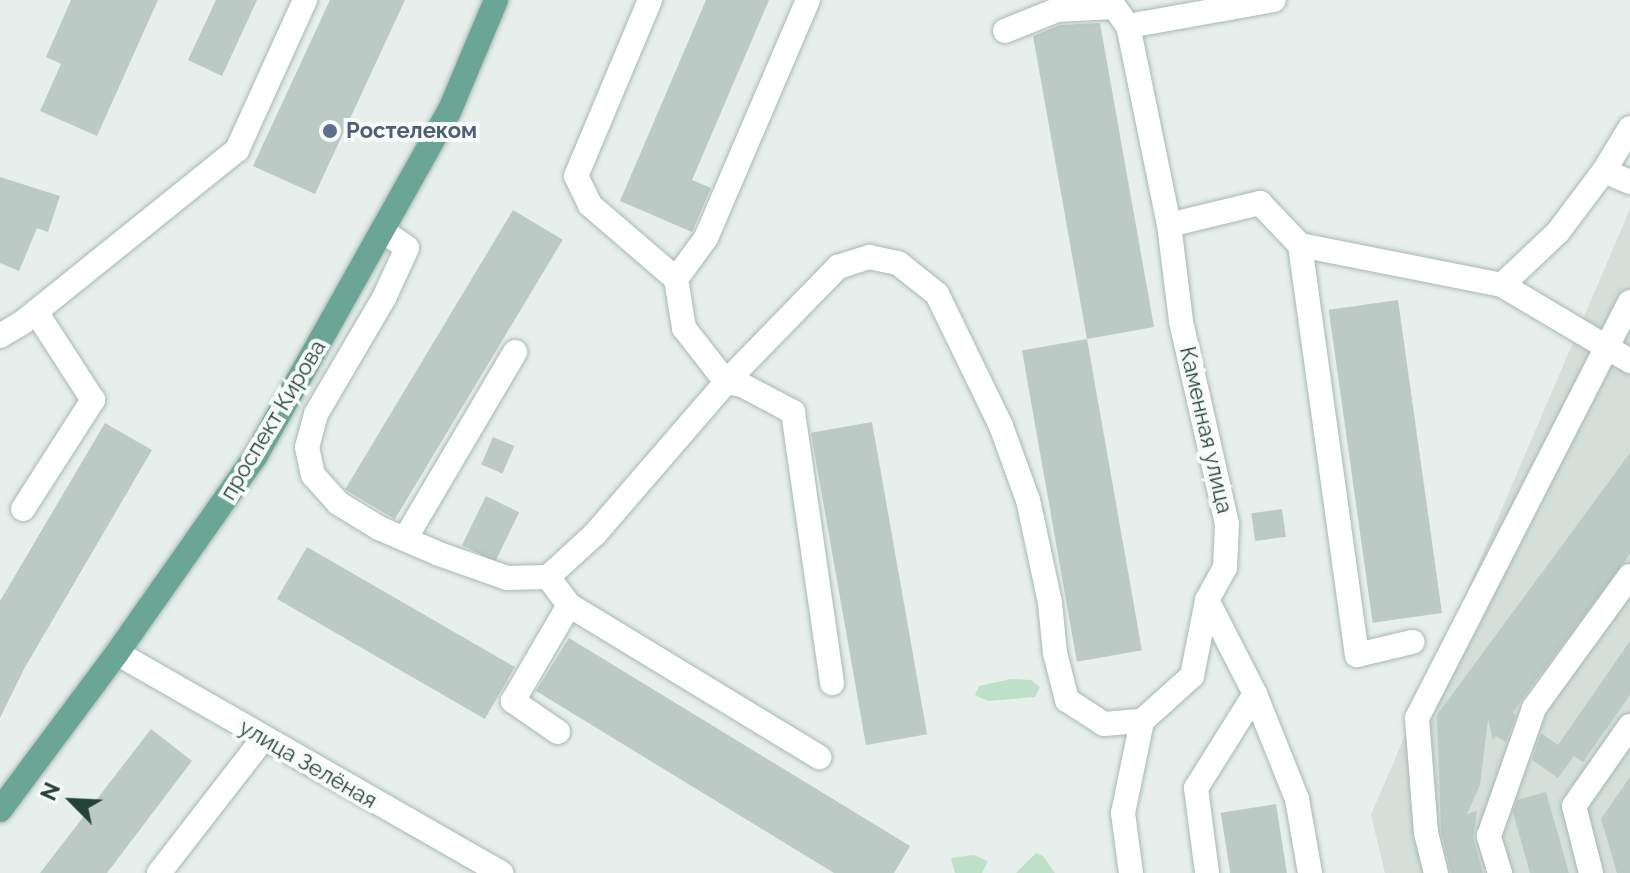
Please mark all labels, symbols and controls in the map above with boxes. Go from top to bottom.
place label: Ростелеком [346,118,477,144]
marker: Ростелеком [321,122,339,140]
street label: проспект Кирова [215,335,331,505]
street label: Каменная улица [1174,344,1238,516]
street label: улица Зелёная [235,714,381,814]
north arrow [32,761,112,841]
text: N [35,778,65,804]

